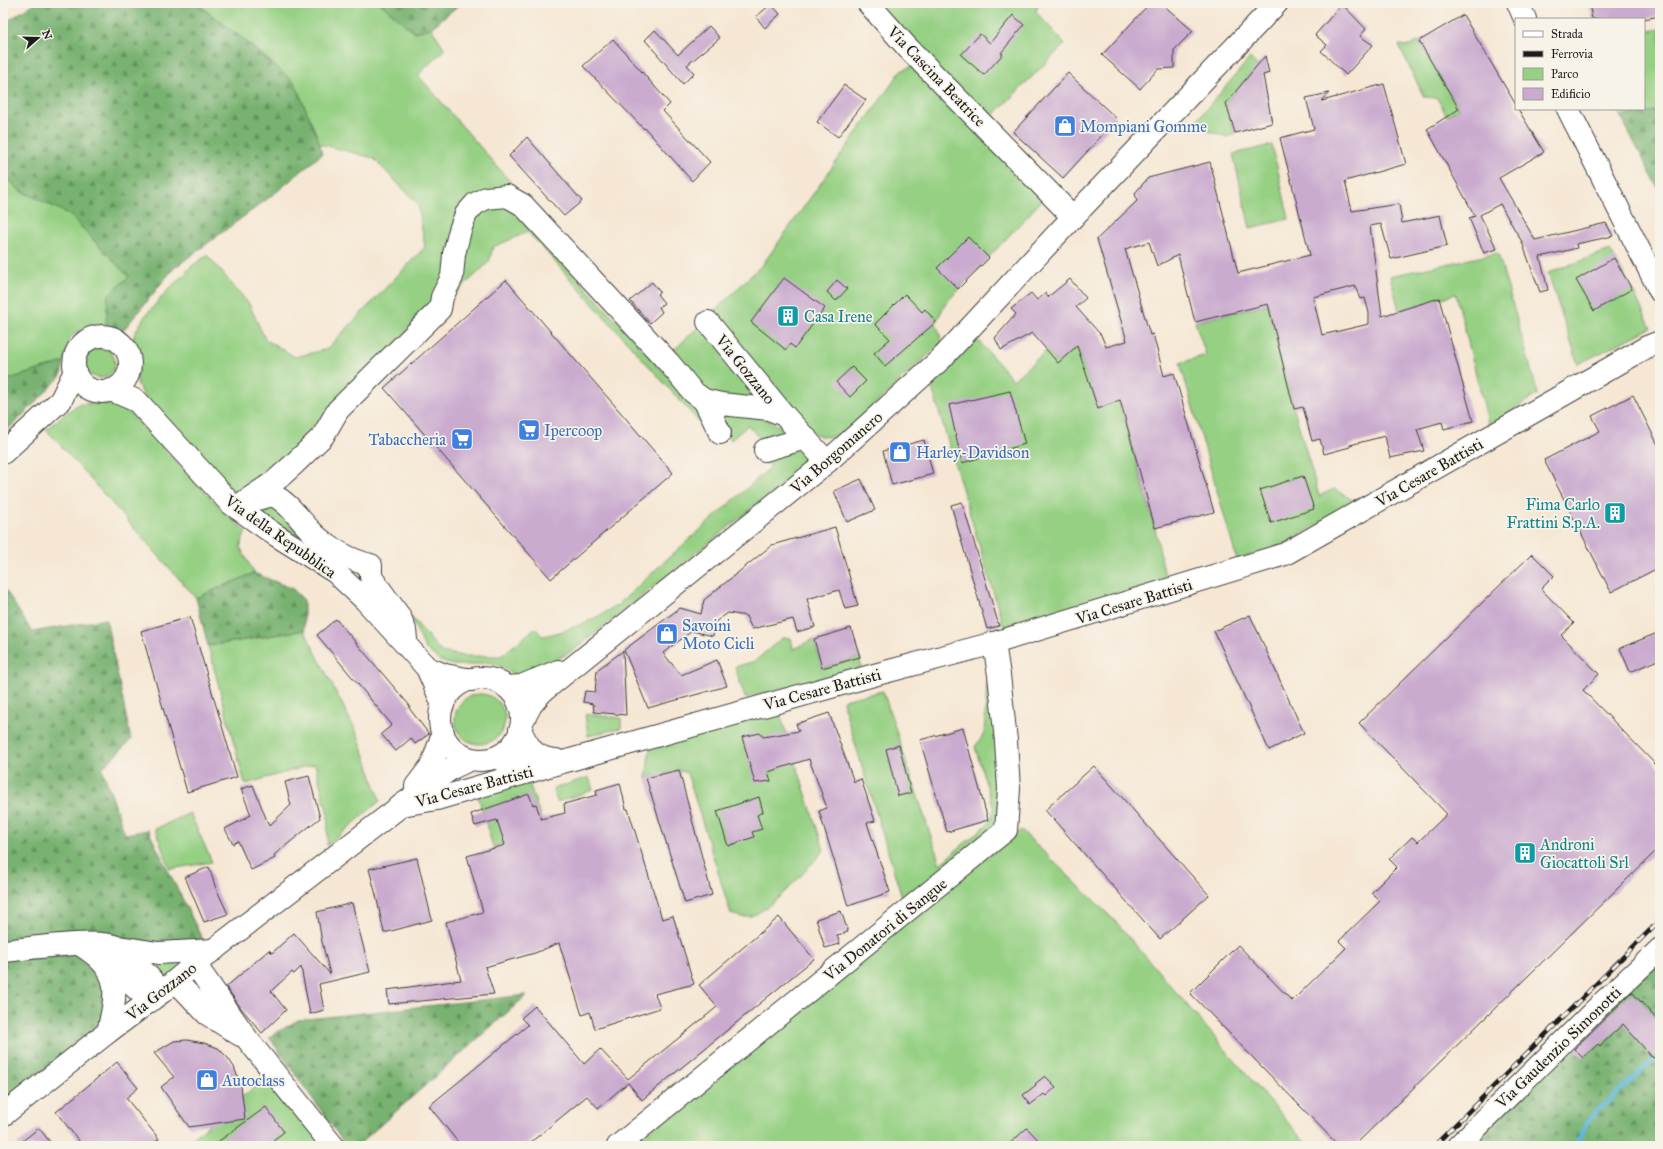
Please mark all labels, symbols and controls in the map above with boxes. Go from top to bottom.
north arrow [18,18,58,58]
legend [1515,18,1645,110]
street label: Via Cascina Beatrice [883,21,990,131]
text: Strada [1551,27,1584,41]
text: N [39,28,55,42]
text: Ferrovia [1551,47,1594,61]
text: Parco [1551,67,1578,81]
text: Edificio [1551,87,1590,101]
shop icon: Mompiani Gomme [1052,113,1078,139]
place label: Mompiani Gomme [1080,117,1207,136]
building icon: Casa Irene [775,303,801,329]
place label: Casa Irene [804,307,873,326]
street label: Via Gozzano [711,330,779,408]
street label: Via Borgomanero [786,407,887,499]
supermarket icon: Ipercoop [516,417,542,443]
place label: Ipercoop [544,421,602,440]
supermarket icon: Tabaccheria [449,426,475,452]
place label: Tabaccheria [369,430,446,449]
street label: Via Cesare Battisti [1371,434,1487,511]
shop icon: Harley-Davidson [887,439,913,465]
place label: Harley-Davidson [916,443,1030,462]
street label: Via della Repubblica [221,490,340,582]
place label: Fima Carlo Frattini S.p.A. [1507,495,1600,532]
building icon: Fima Carlo Frattini S.p.A. [1602,500,1628,526]
street label: Via Cesare Battisti [1073,575,1195,629]
place label: Savoini Moto Cicli [682,616,755,653]
shop icon: Savoini Moto Cicli [654,621,680,647]
street label: Via Cesare Battisti [760,665,884,715]
street label: Via Cesare Battisti [412,762,536,812]
place label: Androni Giocattoli Srl [1539,835,1629,872]
building icon: Androni Giocattoli Srl [1512,840,1538,866]
street label: Via Donatori di Sangue [819,874,952,986]
street label: Via Gozzano [122,958,200,1025]
street label: Via Gaudenzio Simonotti [1491,982,1625,1113]
shop icon: Autoclass [194,1067,220,1093]
place label: Autoclass [221,1071,285,1090]

